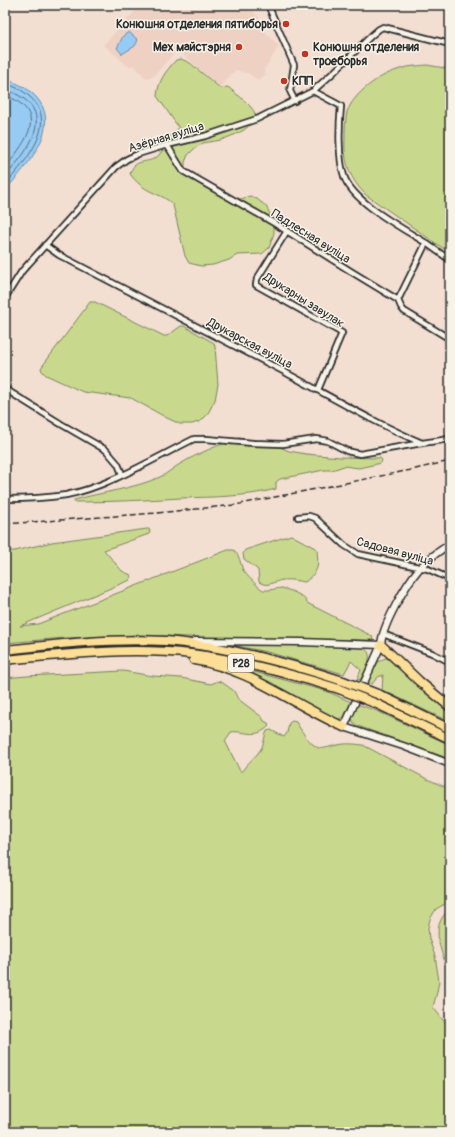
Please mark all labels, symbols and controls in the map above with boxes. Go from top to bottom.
place label: Конюшня отделения пятиборья [116,17,278,32]
marker: Конюшня отделения пятиборья [281,19,291,29]
place label: Мех майстэрня [153,40,231,55]
place label: Конюшня отделения троеборья [313,40,420,69]
marker: Мех майстэрня [234,42,244,52]
marker: Конюшня отделения троеборья [300,49,310,59]
place label: КПП [292,74,314,89]
marker: КПП [279,76,289,86]
street label: Азёрная вуліца [127,119,206,156]
street label: Падлесная вуліца [268,206,354,267]
street label: Друкарны завулак [260,269,347,331]
street label: Друкарская вуліца [204,314,295,372]
street label: Садовая вуліца [355,534,435,569]
road number: Р28 [228,654,254,672]

